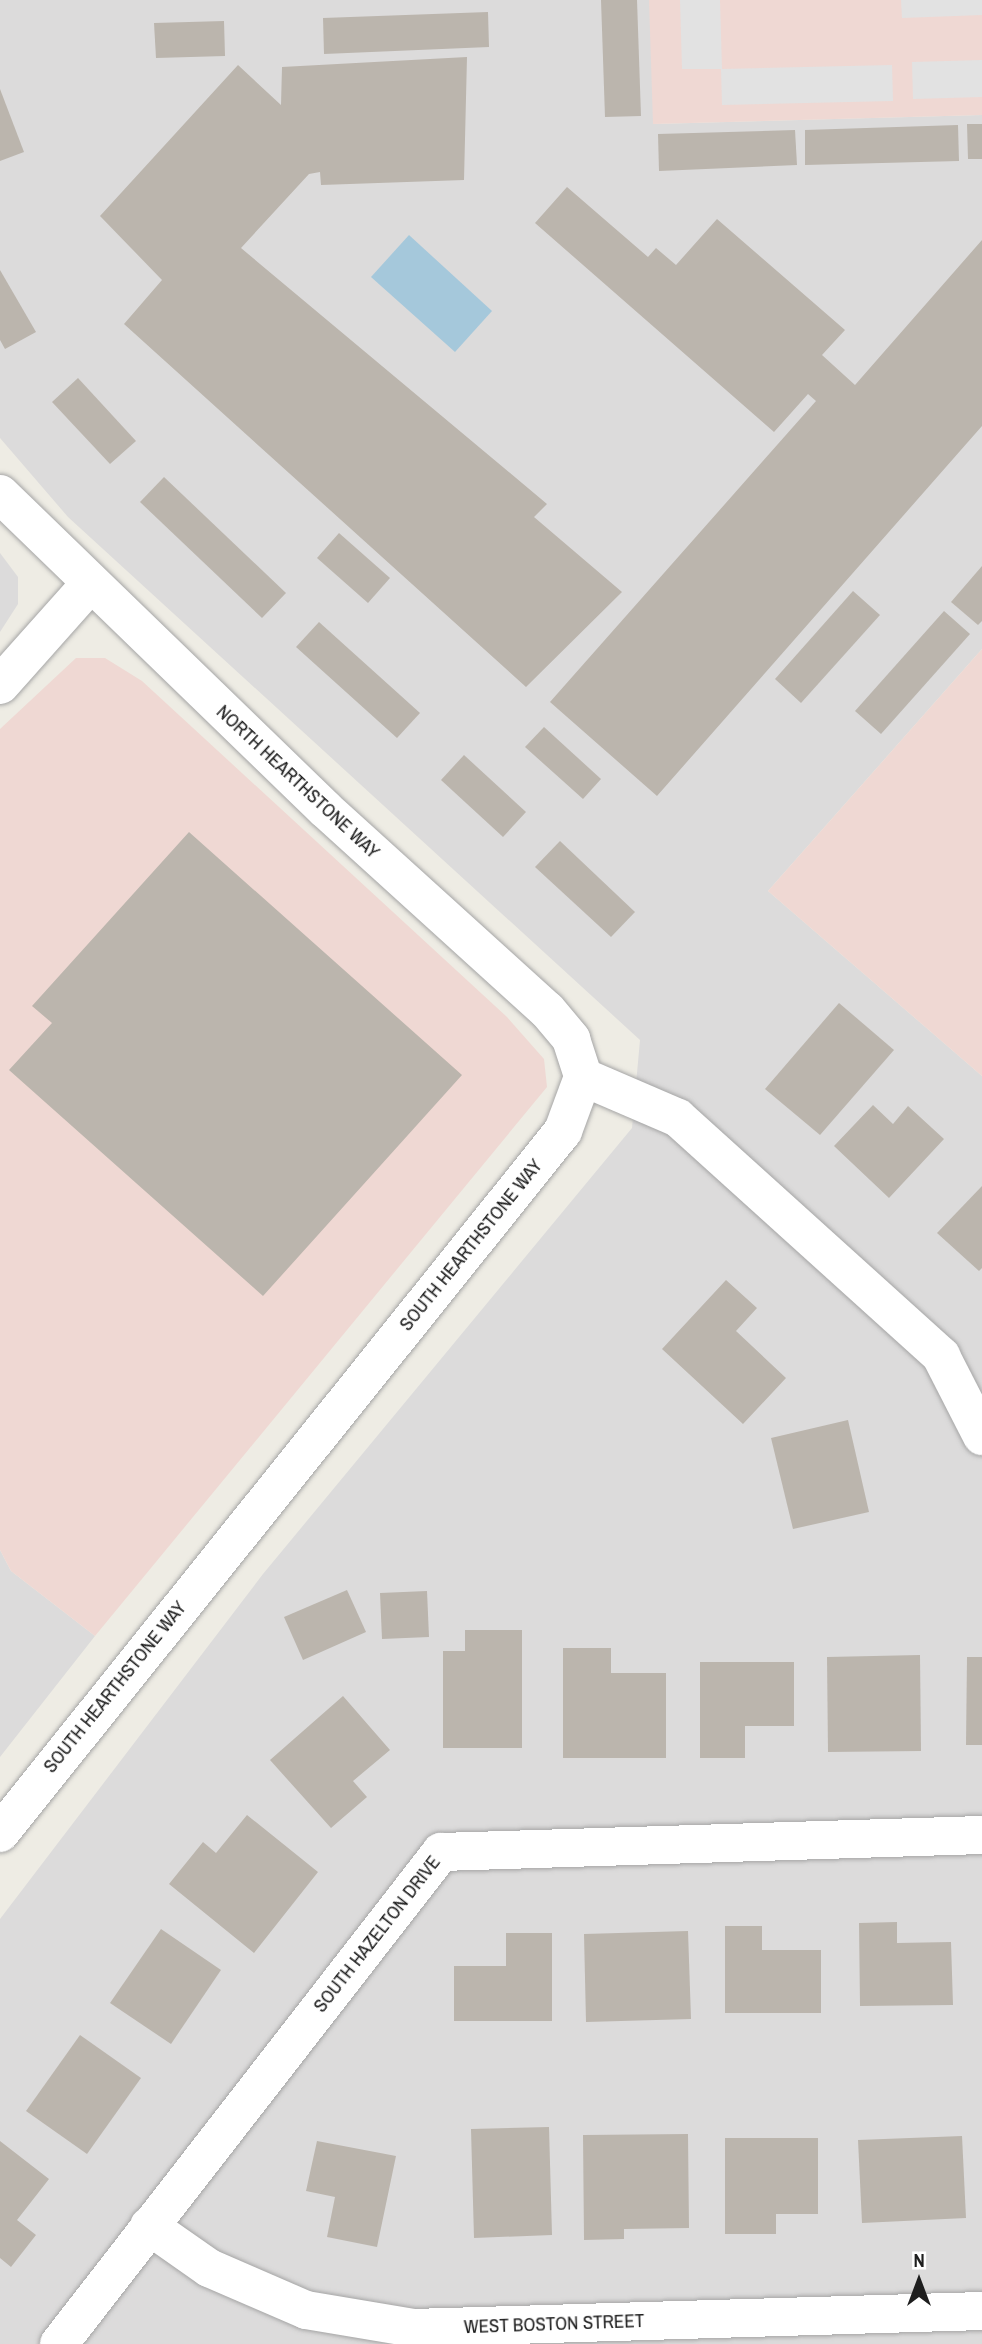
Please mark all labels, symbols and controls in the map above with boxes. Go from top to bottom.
street label: NORTH HEARTHSTONE WAY [212,700,384,864]
street label: SOUTH HEARTHSTONE WAY [395,1155,547,1335]
street label: SOUTH HEARTHSTONE WAY [39,1597,191,1777]
street label: SOUTH HAZELTON DRIVE [309,1851,445,2017]
north arrow [884,2246,954,2316]
text: N [913,2247,925,2273]
street label: WEST BOSTON STREET [463,2309,645,2339]

